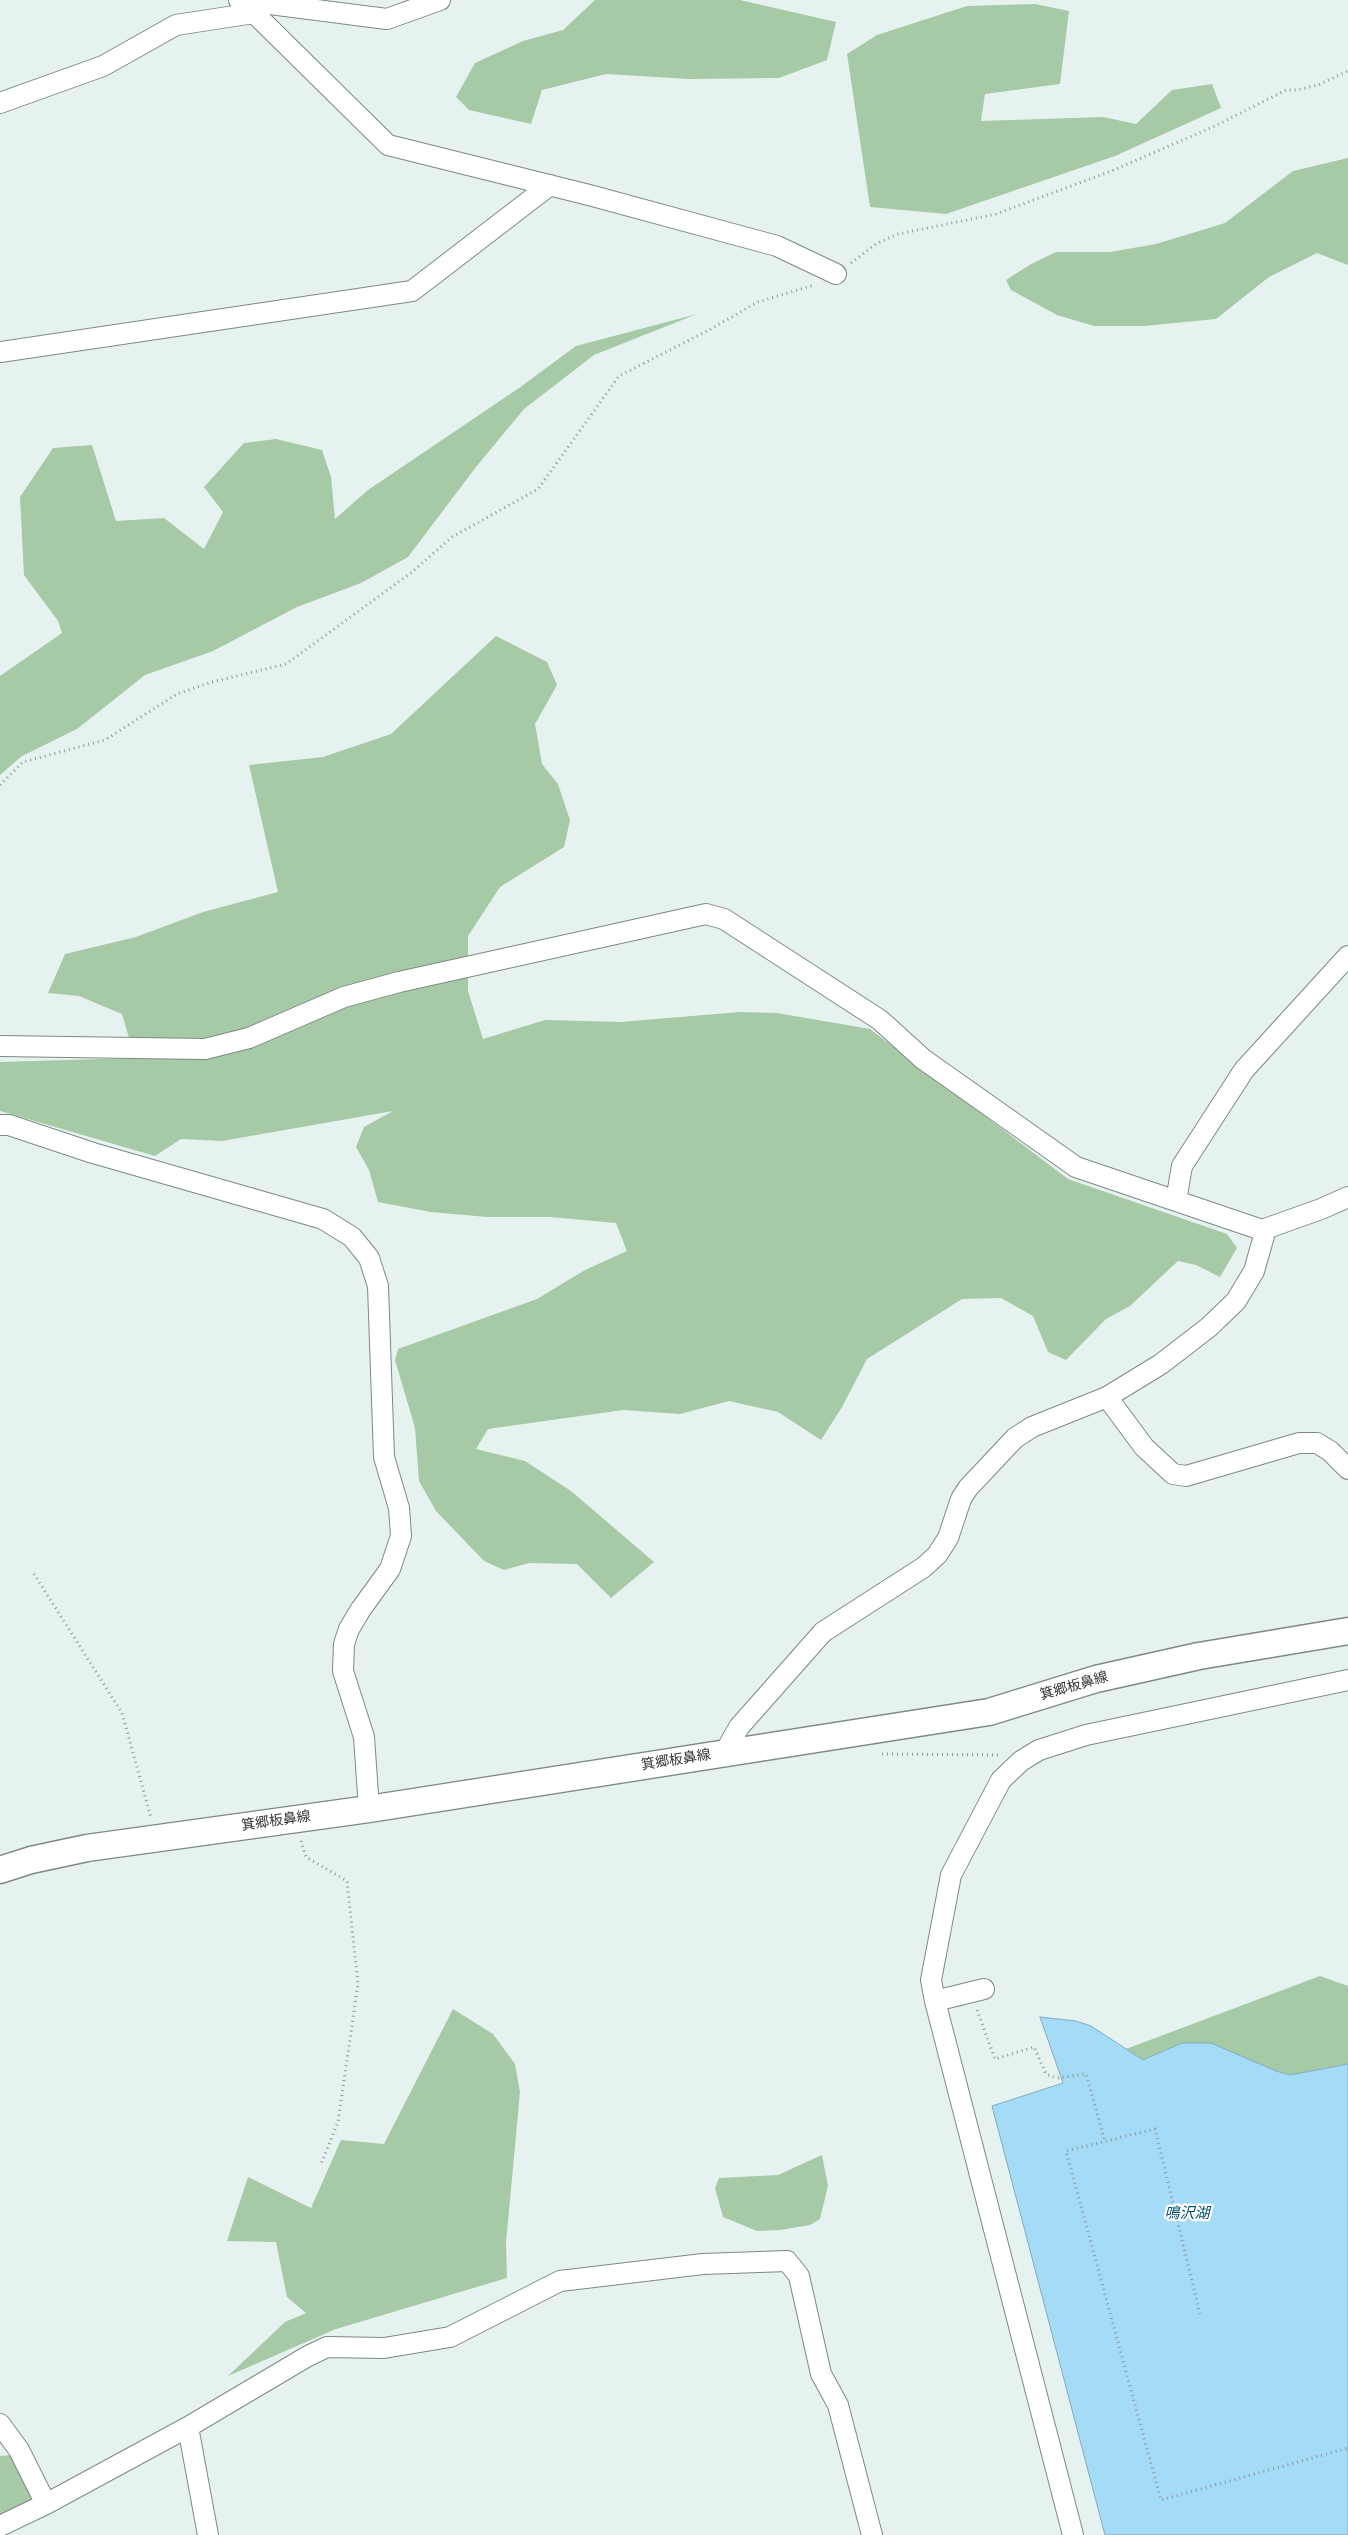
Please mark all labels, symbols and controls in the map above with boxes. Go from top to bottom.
street label: 箕郷板鼻線 [1038,1668,1110,1704]
street label: 箕郷板鼻線 [640,1746,712,1774]
street label: 箕郷板鼻線 [240,1808,312,1834]
water label: 鳴沢湖 [1165,2205,1209,2223]

